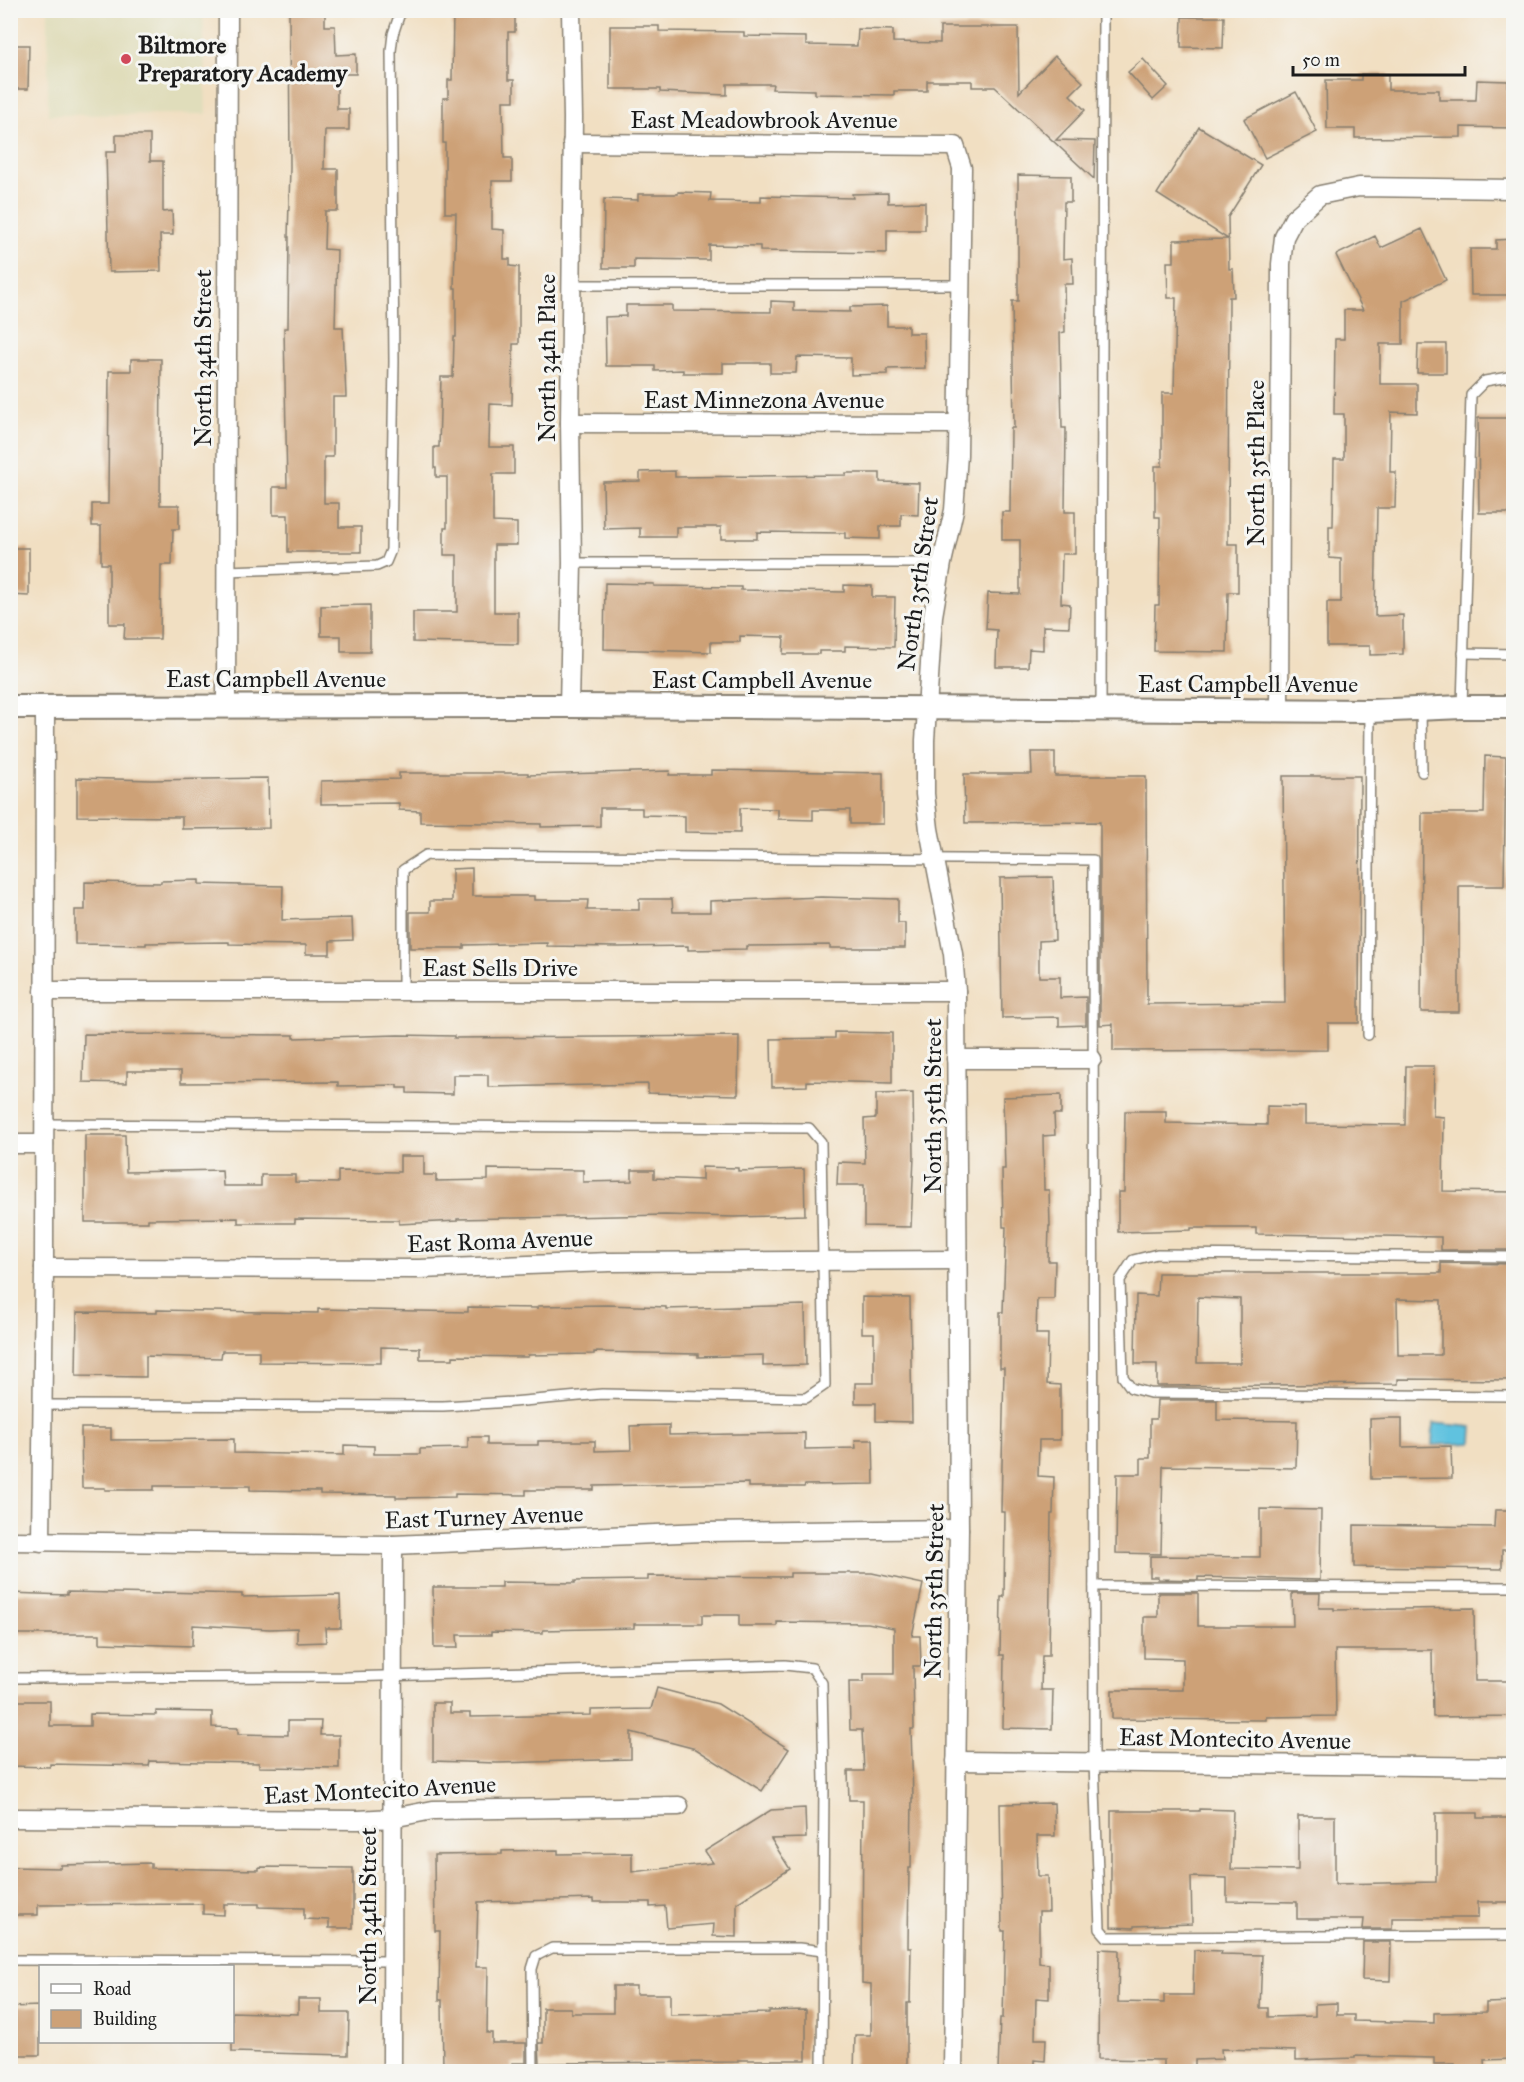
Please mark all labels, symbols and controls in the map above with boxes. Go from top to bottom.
place label: Biltmore Preparatory Academy [138,30,349,88]
scale bar [1293,39,1466,77]
text: 50 m [1302,49,1340,71]
marker: Biltmore Preparatory Academy [119,52,133,66]
street label: East Meadowbrook Avenue [630,105,898,135]
street label: North 34th Street [188,269,218,447]
street label: North 34th Place [532,274,562,442]
street label: North 35th Place [1241,380,1271,546]
street label: East Minnezona Avenue [644,385,884,415]
street label: North 35th Street [891,495,945,673]
street label: East Campbell Avenue [166,664,386,694]
street label: East Campbell Avenue [652,665,872,695]
street label: East Campbell Avenue [1138,669,1358,699]
street label: East Sells Drive [422,953,578,983]
street label: North 35th Street [918,1018,948,1194]
street label: East Roma Avenue [406,1223,594,1259]
street label: East Turney Avenue [384,1499,584,1535]
street label: North 35th Street [917,1502,951,1679]
street label: East Montecito Avenue [1119,1722,1351,1756]
street label: East Montecito Avenue [263,1769,497,1811]
street label: North 34th Street [353,1827,383,2005]
legend [39,1965,234,2043]
text: Road [93,1978,131,2000]
text: Building [93,2008,157,2031]

